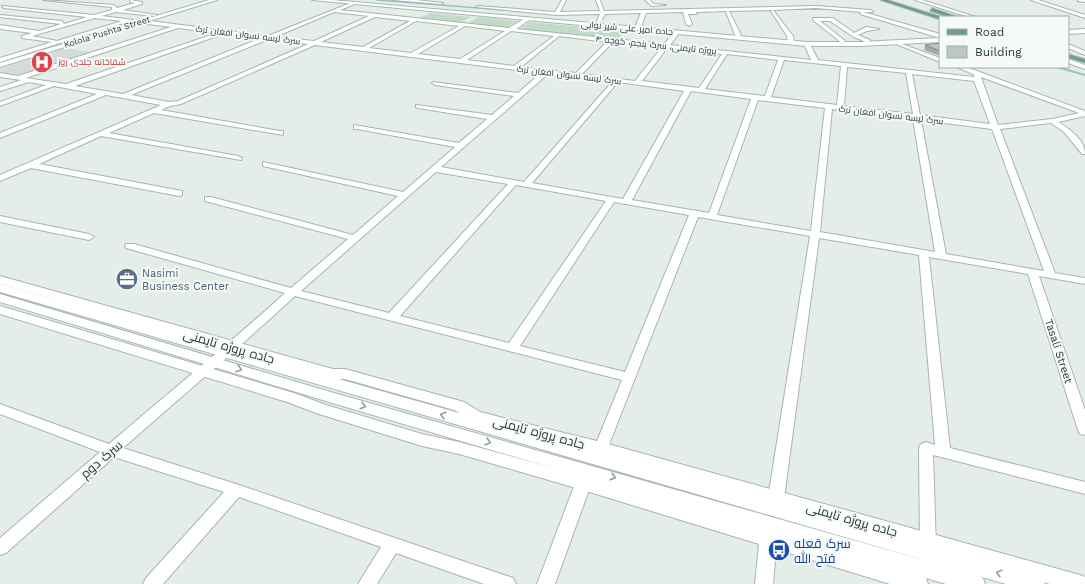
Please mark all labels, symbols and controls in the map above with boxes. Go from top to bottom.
street label: Kolola Pushta Street [63,14,152,50]
legend [939,16,1069,68]
street label: جاده امیر علی شیر نوایی [581,19,673,37]
street label: سرک لیسه نسوان افغان‌ ترک [195,24,301,46]
text: Road [975,25,1004,39]
street label: پروژه تایمنی، سرک پنجم، کوچه ۴ [595,34,718,57]
text: Building [975,45,1022,59]
hospital icon: شفاخانه جلدی روز [29,49,55,75]
place label: شفاخانه جلدی روز [57,57,126,67]
street label: سرک لیسه نسوان افغان‌ ترک [516,64,622,86]
street label: سرک لیسه نسوان افغان‌ ترک [838,104,944,126]
office icon: Nasimi Business Center [114,266,140,292]
place label: Nasimi Business Center [142,267,230,293]
street label: Tasali Street [1042,317,1075,385]
street label: جاده پروژه تایمنی [181,326,276,369]
one-way arrow [235,364,242,373]
one-way arrow [359,401,366,410]
one-way arrow [440,411,447,420]
street label: جاده پروژه تایمنی [491,413,586,454]
street label: سرک دوم [77,437,127,483]
one-way arrow [485,437,492,445]
one-way arrow [610,472,617,481]
street label: جاده پروژه تایمنی [804,499,899,542]
place label: سرک قعله فتح الله [794,536,851,567]
bus stop icon: سرک قعله فتح الله [766,537,792,563]
one-way arrow [996,569,1003,578]

